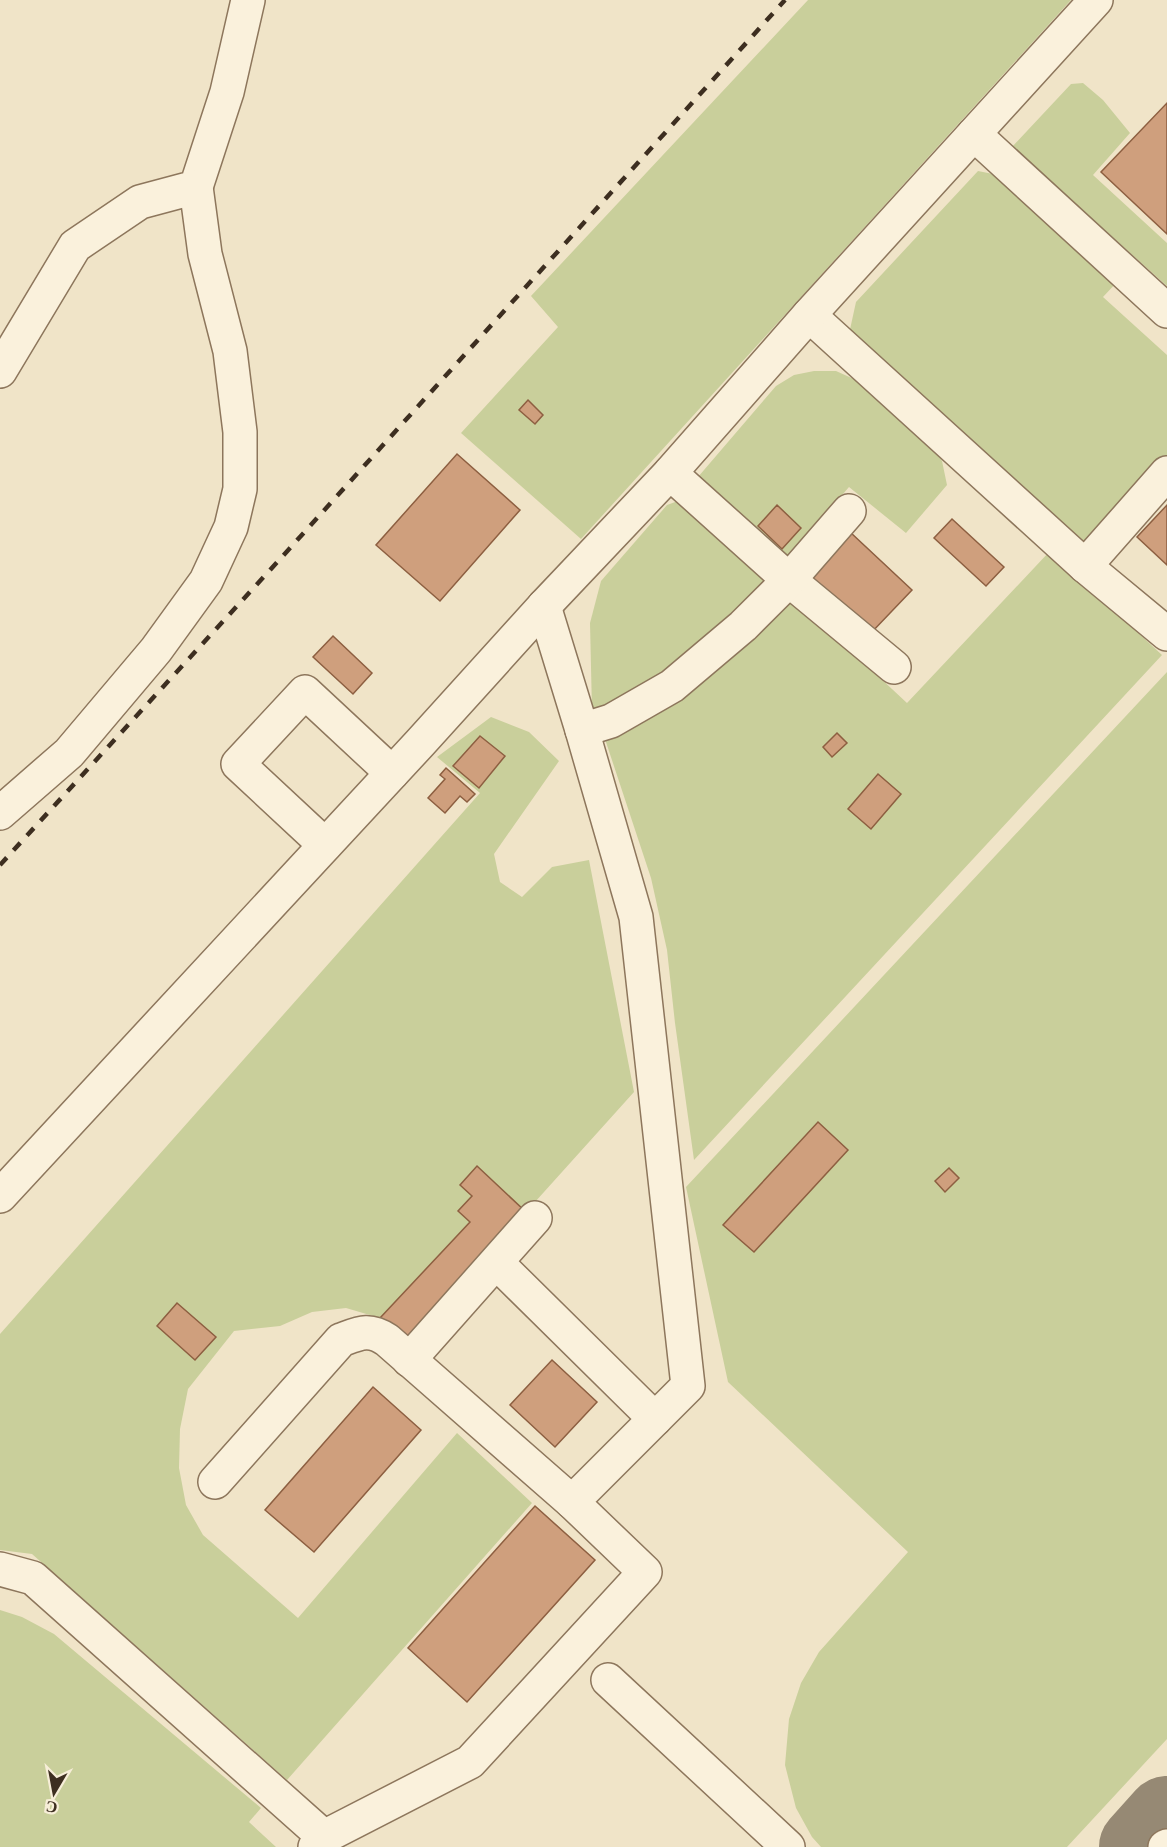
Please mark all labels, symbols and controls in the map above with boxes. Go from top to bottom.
north arrow [24,1763,84,1823]
text: С [44,1797,59,1819]

